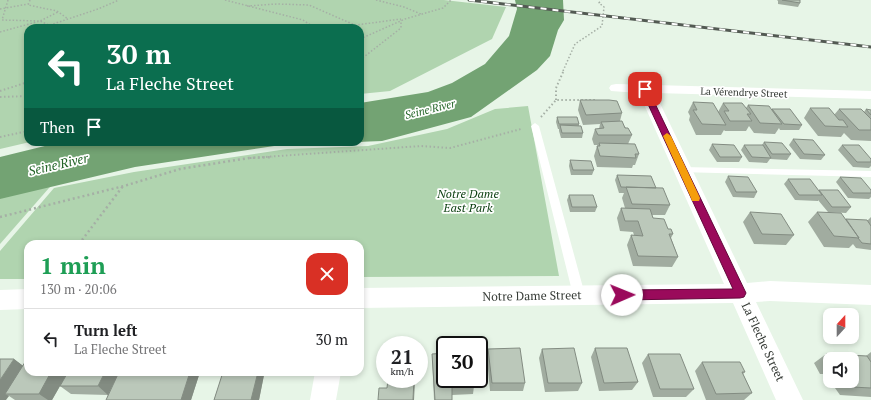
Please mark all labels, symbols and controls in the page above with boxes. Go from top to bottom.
text: 30 m [106,35,171,72]
icon: left [40,40,92,92]
text: La Fleche Street [106,71,234,95]
pin [628,72,662,106]
icon: arrive [634,78,656,100]
street label: La Vérendrye Street [700,84,788,101]
water label: Seine River [403,96,457,122]
icon: arrive [83,116,105,138]
text: Then [40,117,75,137]
water label: Seine River [26,148,91,180]
park label: Notre Dame East Park [436,186,499,215]
text: 1 min [40,249,106,281]
button: close [306,253,348,295]
position arrow [601,274,643,316]
text: 130 m · 20:06 [40,280,117,298]
street label: Notre Dame Street [482,287,582,304]
street label: La Fleche Street [739,300,789,384]
north arrow [823,308,859,344]
map controls [823,308,859,388]
text: Turn left [74,320,138,340]
icon: left [40,328,62,350]
text: 30 m [315,329,348,349]
speed limit sign: 30 [436,336,488,388]
text: La Fleche Street [74,340,166,358]
text: 21 [391,343,413,370]
button: sound [823,352,859,388]
text: km/h [390,365,414,378]

